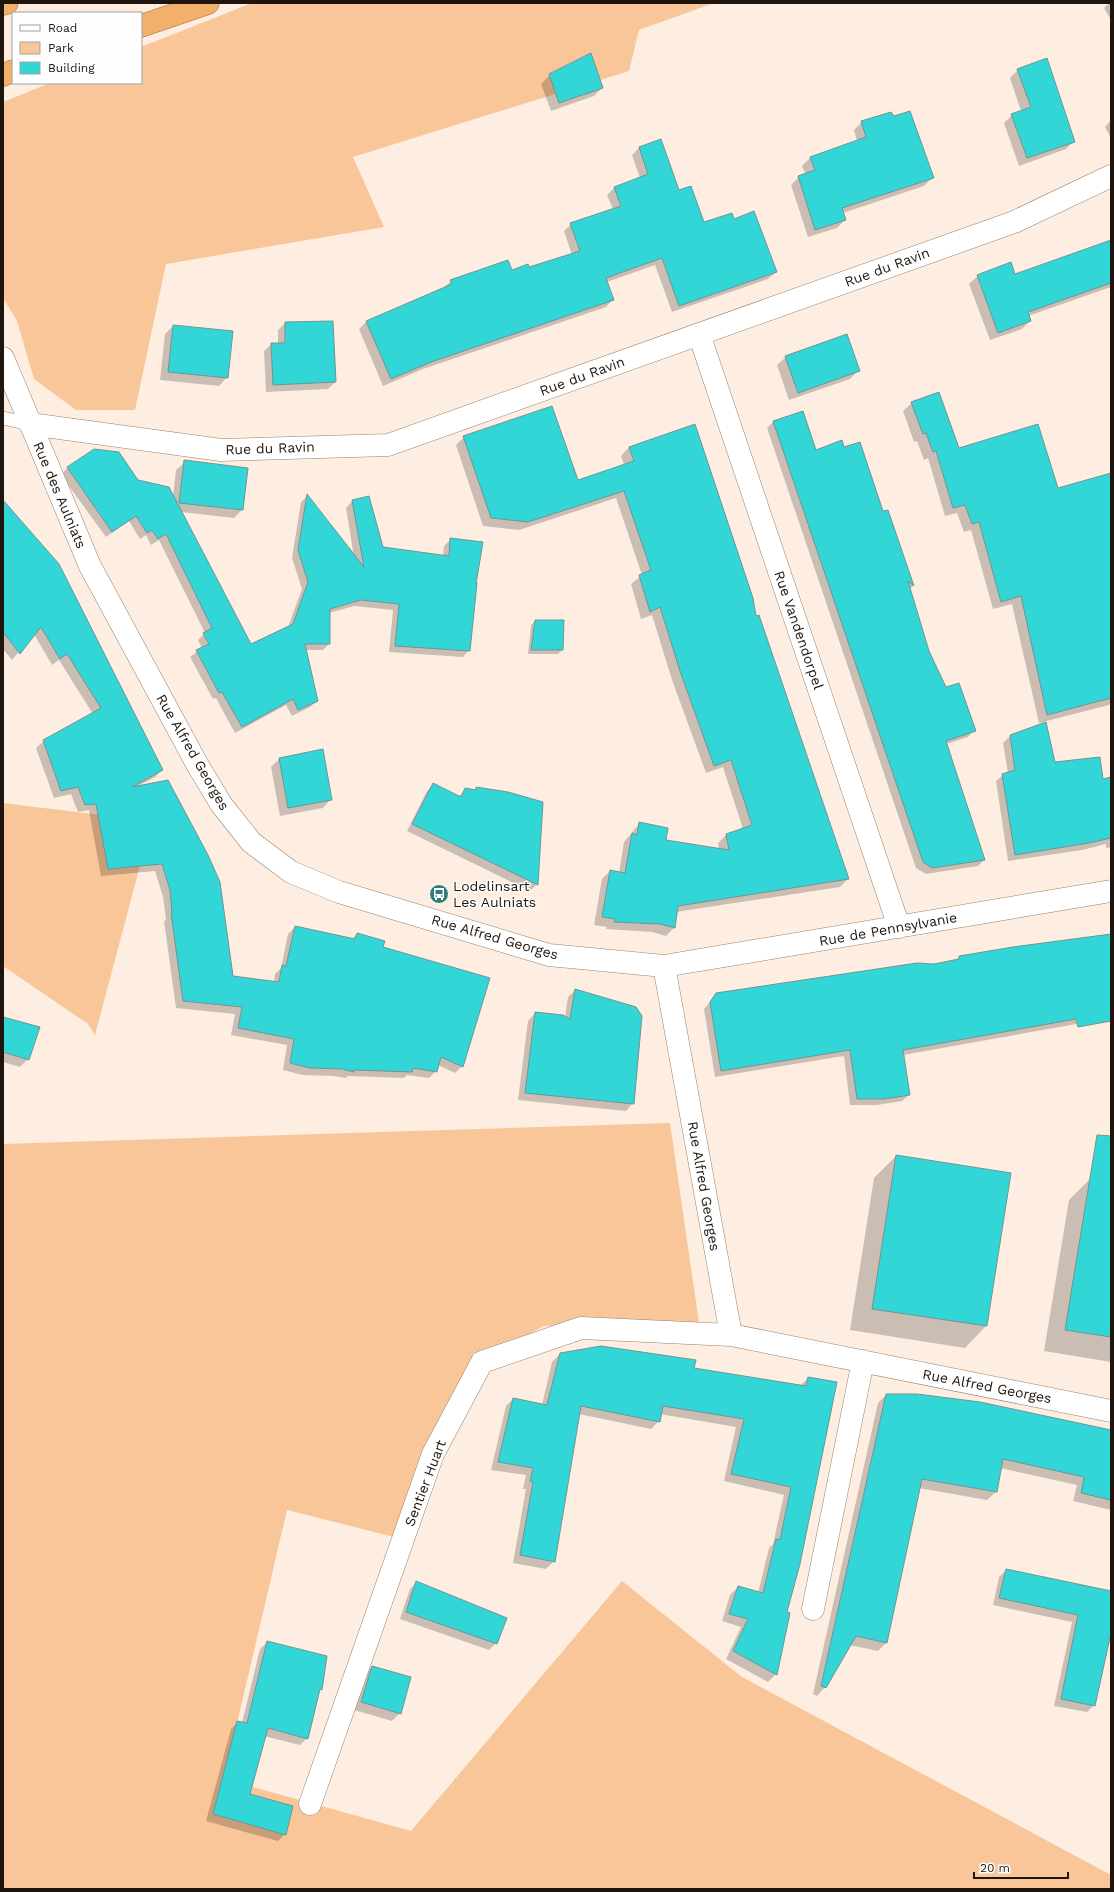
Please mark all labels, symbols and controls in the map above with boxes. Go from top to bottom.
legend [12,12,142,84]
text: Road [48,21,77,35]
text: Park [48,41,74,55]
text: Building [48,61,95,75]
street label: Rue du Ravin [842,244,932,290]
street label: Rue du Ravin [537,353,627,399]
street label: Rue du Ravin [225,438,315,458]
street label: Rue des Aulniats [30,439,90,551]
street label: Rue Vandendorpel [771,569,827,692]
street label: Rue Alfred Georges [153,691,233,813]
place label: Lodelinsart Les Aulniats [453,878,536,910]
bus stop icon: Lodelinsart Les Aulniats [428,883,450,905]
street label: Rue de Pennsylvanie [818,909,958,949]
street label: Rue Alfred Georges [430,911,560,963]
street label: Rue Alfred Georges [685,1120,723,1252]
street label: Rue Alfred Georges [921,1366,1053,1406]
street label: Sentier Huart [401,1437,449,1529]
scale bar [974,1854,1068,1880]
text: 20 m [980,1861,1010,1875]

